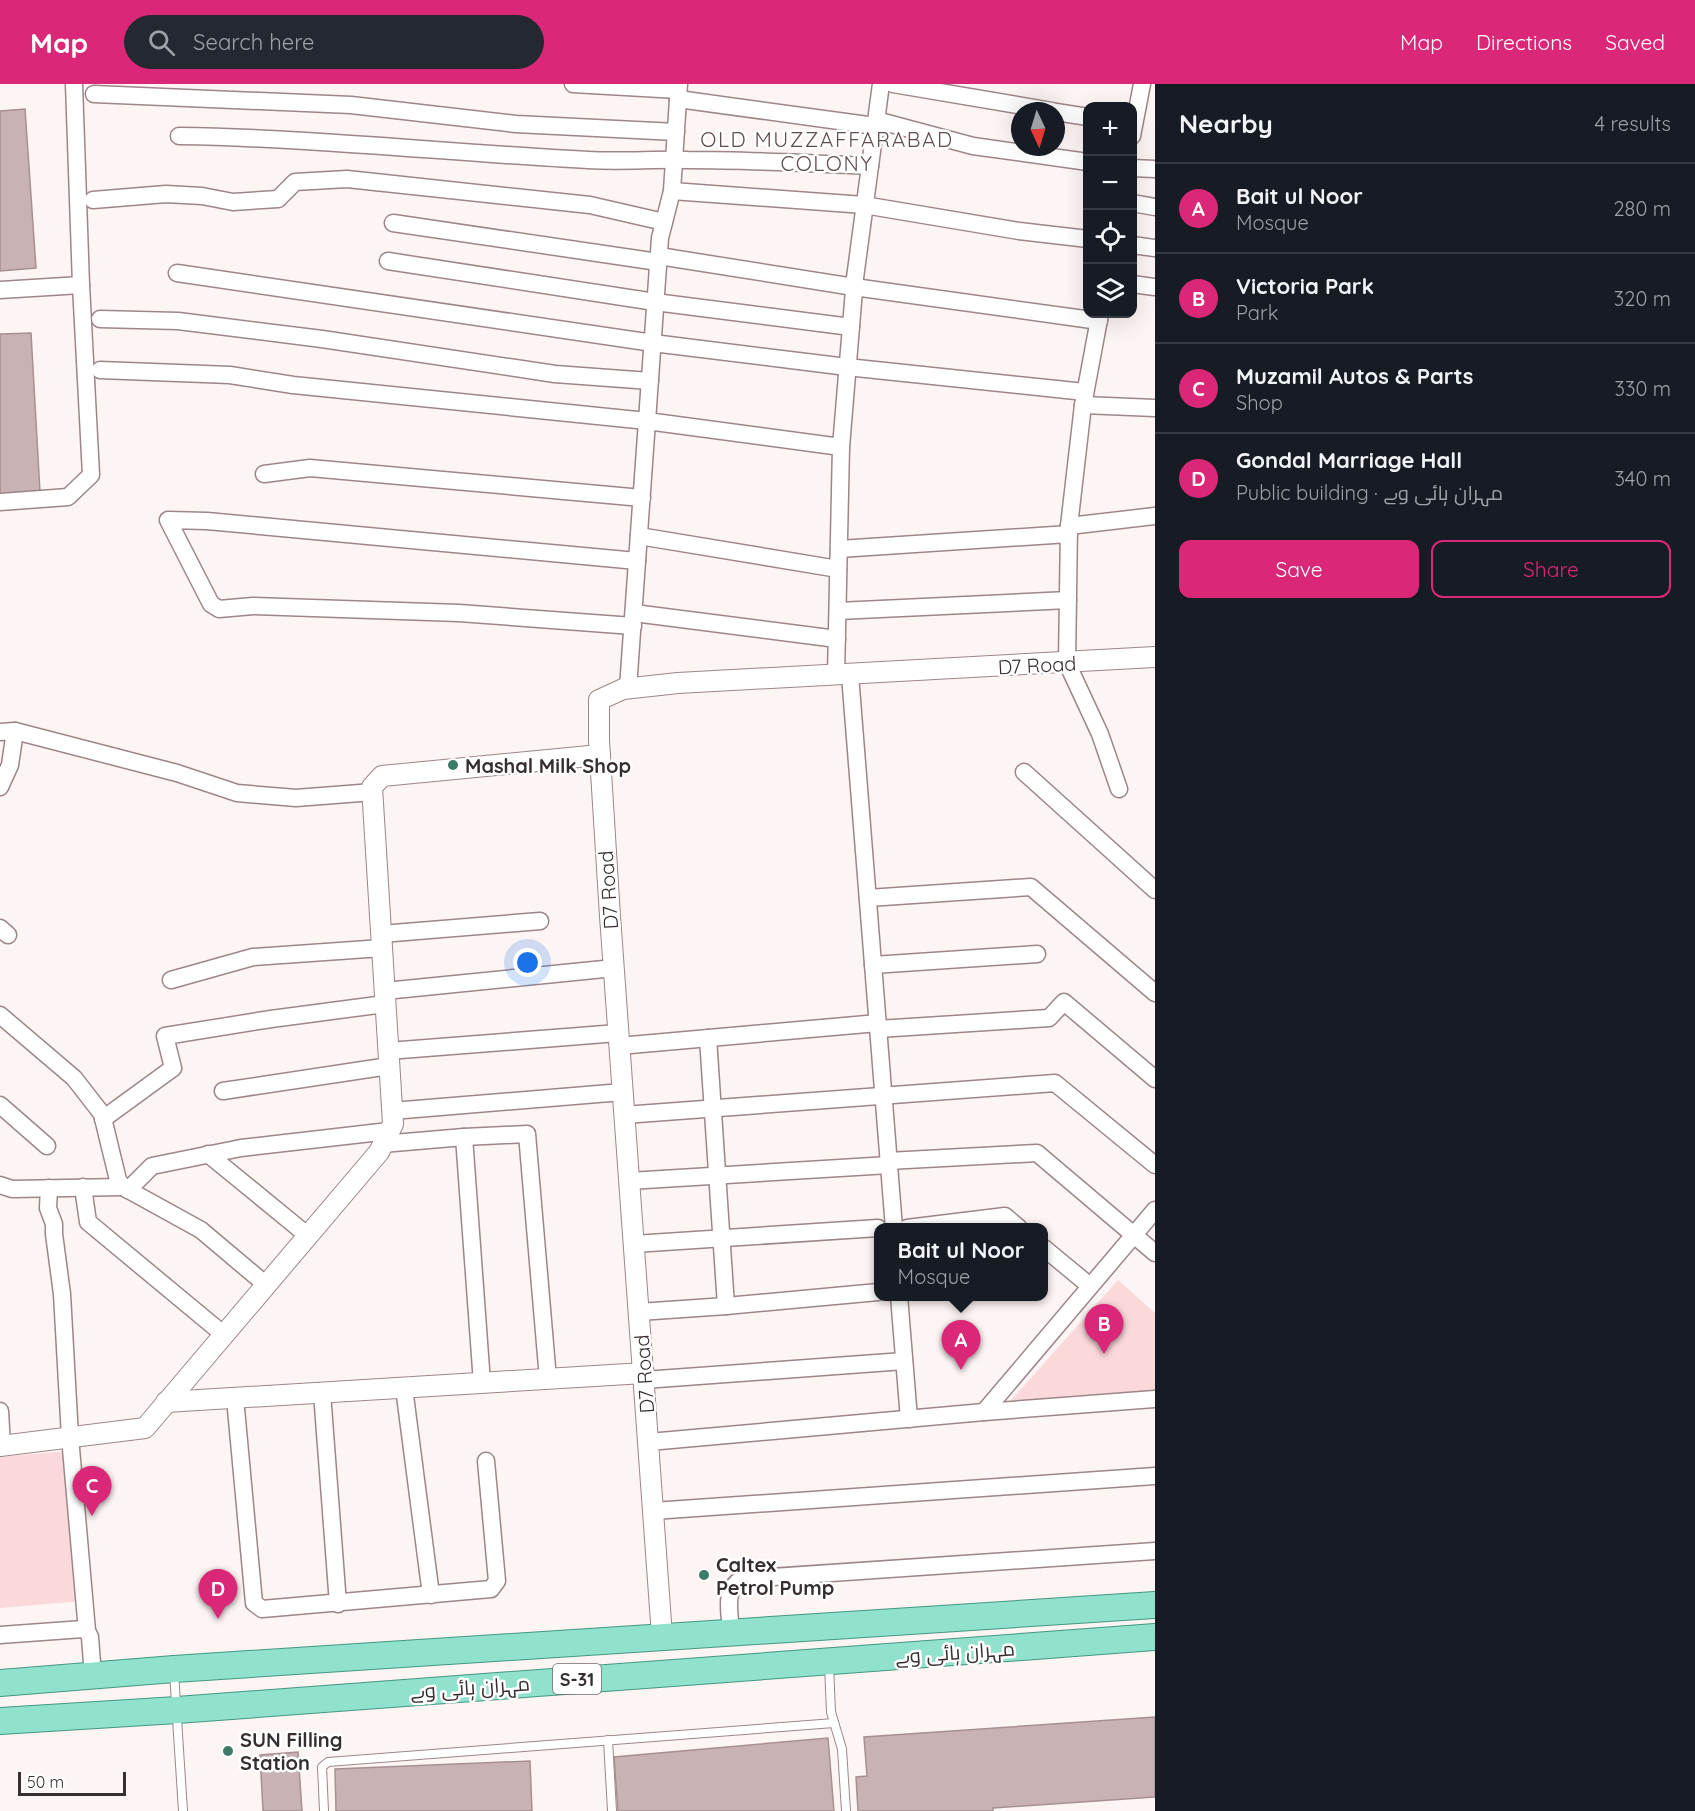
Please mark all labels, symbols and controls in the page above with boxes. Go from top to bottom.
search box [124,15,544,69]
text: Map [30,25,88,60]
icon: search [145,26,178,59]
text: Search here [193,28,315,56]
text: Map [1400,29,1443,55]
text: Directions [1476,29,1572,55]
text: Saved [1605,29,1665,55]
north arrow [1011,102,1065,156]
map controls [1083,102,1137,318]
button: + [1083,102,1137,156]
text: Nearby [1179,107,1273,140]
text: 4 results [1595,111,1671,136]
district label: OLD MUZZAFFARABAD COLONY [700,126,954,176]
button: − [1083,156,1137,210]
text: Bait ul Noor [1236,182,1363,210]
text: A [1192,196,1205,221]
text: 280 m [1614,196,1671,221]
button: locate [1083,210,1137,264]
text: Mosque [1236,210,1309,235]
button: layers [1083,264,1137,318]
text: Victoria Park [1236,272,1374,300]
text: B [1192,286,1205,311]
text: 320 m [1614,286,1671,311]
text: Park [1236,300,1278,325]
text: Muzamil Autos & Parts [1236,362,1473,390]
text: C [1192,376,1205,401]
text: 330 m [1614,376,1671,401]
text: Shop [1236,390,1283,415]
text: Gondal Marriage Hall [1236,446,1462,474]
text: D [1191,466,1206,491]
text: 340 m [1614,466,1671,491]
text: Public building · مہران ہائی وے [1236,480,1503,505]
button: Save [1179,540,1419,598]
button: Share [1431,540,1671,598]
street label: D7 Road [997,650,1077,680]
place label: Mashal Milk Shop [465,753,631,778]
marker: Mashal Milk Shop [446,758,460,772]
street label: D7 Road [593,850,623,930]
your location [513,948,542,977]
popup [874,1223,1048,1301]
text: Bait ul Noor [898,1236,1024,1264]
text: Mosque [898,1264,970,1289]
pin: B [1084,1304,1124,1354]
pin: A [942,1320,980,1370]
street label: D7 Road [629,1334,659,1414]
pin: C [72,1466,112,1516]
place label: Caltex Petrol Pump [716,1552,834,1600]
marker: Caltex Petrol Pump [697,1568,711,1582]
pin: D [198,1570,238,1619]
street label: مہران ہائی وے [894,1635,1016,1671]
road number: S-31 [553,1664,601,1694]
street label: مہران ہائی وے [409,1670,531,1706]
place label: SUN Filling Station [240,1727,343,1775]
marker: SUN Filling Station [221,1744,235,1758]
scale bar [18,1769,126,1796]
text: 50 m [27,1772,64,1792]

